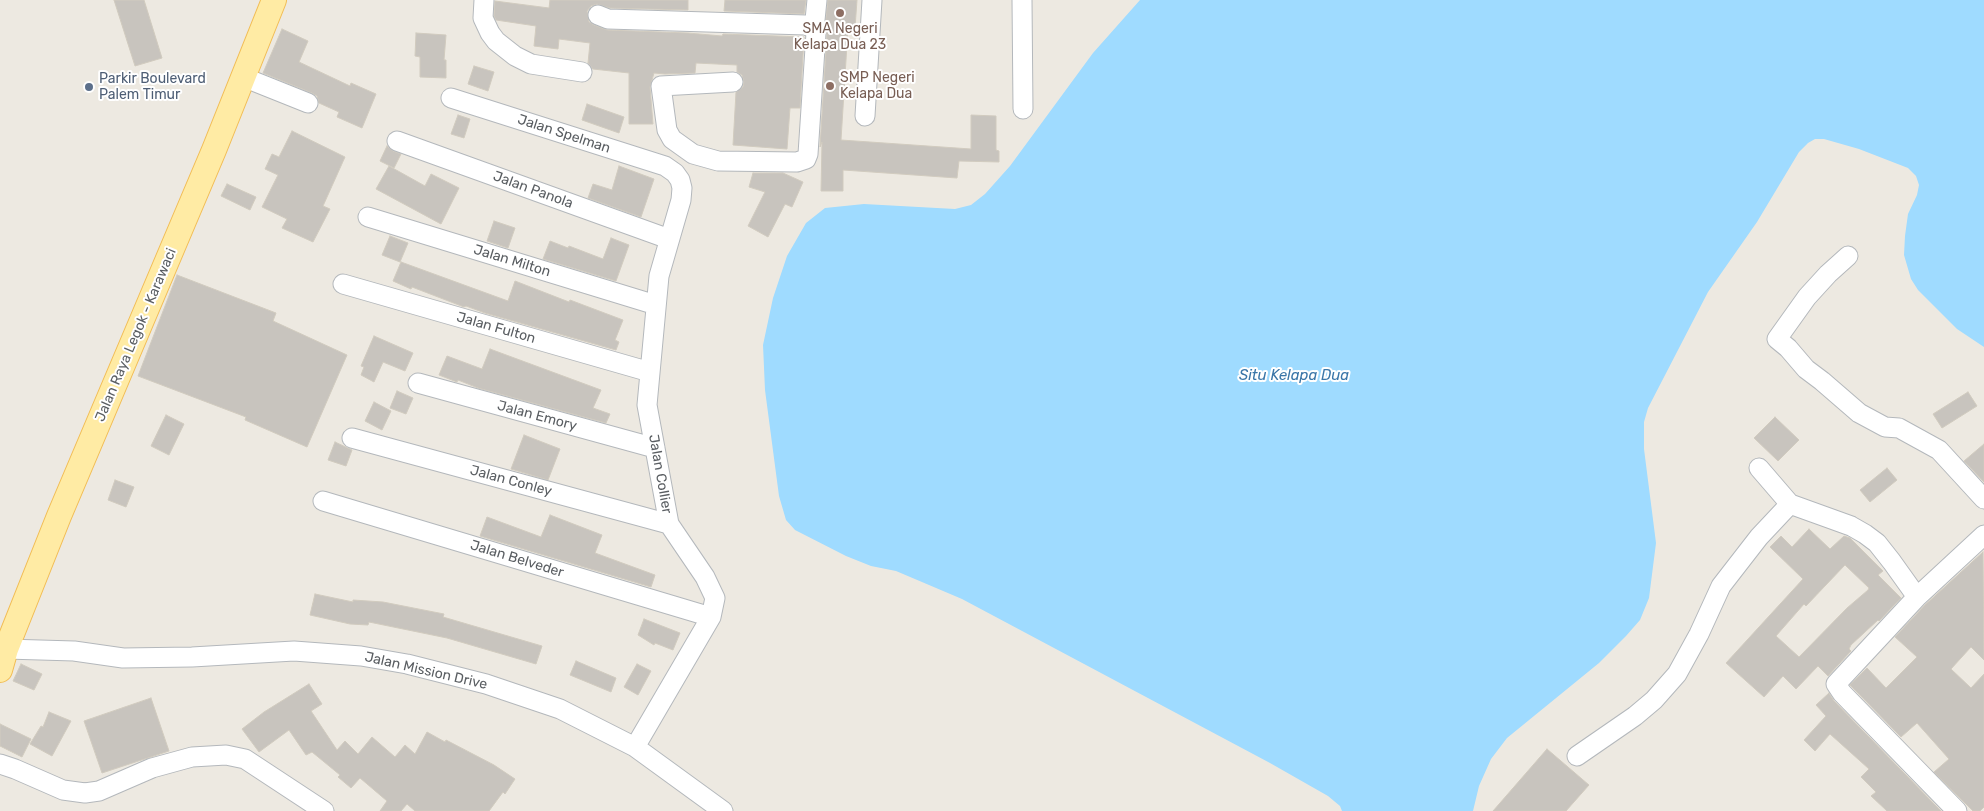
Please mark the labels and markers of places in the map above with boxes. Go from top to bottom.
marker: SMA Negeri Kelapa Dua 23 [834,7,846,19]
place label: SMA Negeri Kelapa Dua 23 [794,21,886,54]
place label: SMP Negeri Kelapa Dua [840,70,915,102]
place label: Parkir Boulevard Palem Timur [99,71,206,104]
marker: SMP Negeri Kelapa Dua [824,80,836,92]
marker: Parkir Boulevard Palem Timur [83,81,95,93]

